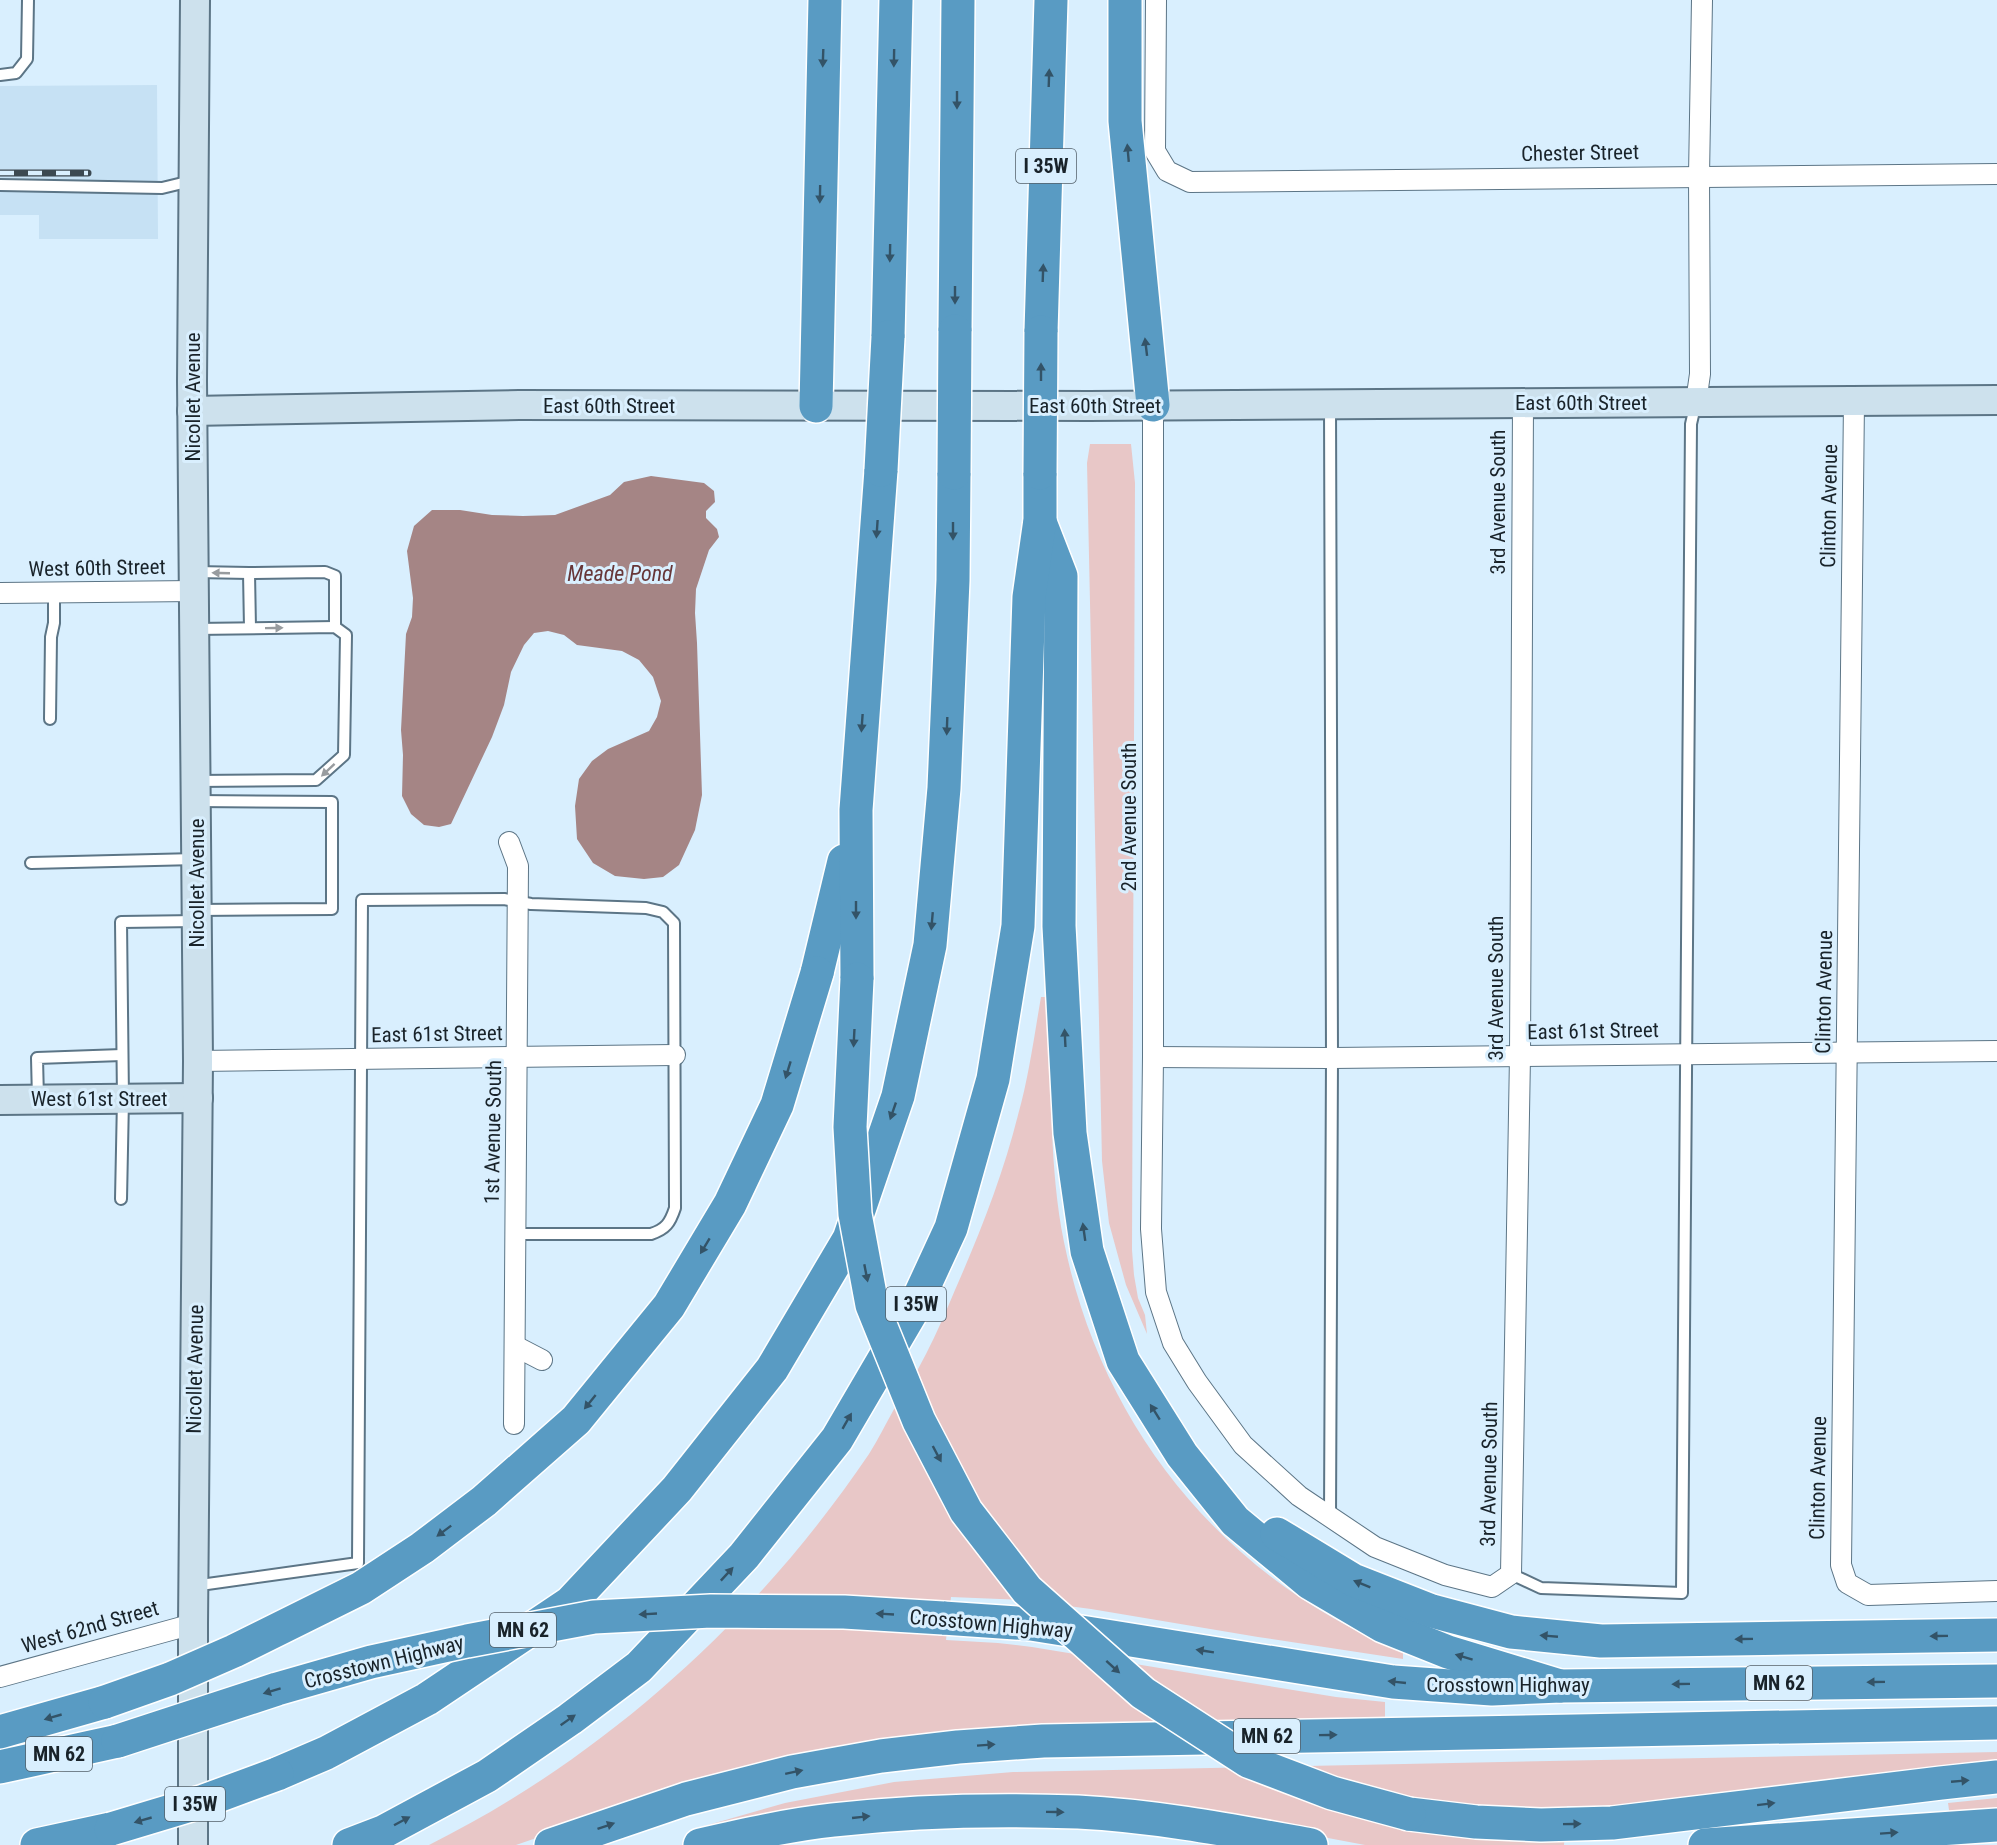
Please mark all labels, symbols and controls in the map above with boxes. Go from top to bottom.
one-way arrow [818,49,828,68]
one-way arrow [890,49,899,68]
one-way arrow [1044,69,1053,88]
one-way arrow [952,91,962,110]
street label: Chester Street [1521,140,1639,166]
one-way arrow [1123,144,1133,163]
road number: I 35W [1016,149,1076,183]
one-way arrow [815,185,825,204]
one-way arrow [885,244,895,263]
one-way arrow [1038,264,1047,283]
one-way arrow [950,286,960,305]
street label: Nicollet Avenue [181,332,205,462]
one-way arrow [1142,338,1151,357]
one-way arrow [1036,363,1046,382]
street label: East 60th Street [1515,391,1647,415]
street label: East 60th Street [543,394,675,418]
street label: East 60th Street [1029,394,1161,418]
street label: 3rd Avenue South [1486,429,1510,575]
street label: Clinton Avenue [1816,444,1842,568]
one-way arrow [872,519,882,538]
one-way arrow [948,522,958,541]
street label: West 60th Street [28,555,166,581]
water label: Meade Pond [567,561,673,586]
one-way arrow [212,568,231,577]
one-way arrow [265,623,284,633]
one-way arrow [858,714,867,733]
one-way arrow [942,717,951,736]
street label: 2nd Avenue South [1117,743,1141,892]
one-way arrow [321,763,336,776]
street label: Nicollet Avenue [185,818,209,948]
one-way arrow [851,901,861,920]
one-way arrow [927,911,937,930]
street label: 3rd Avenue South [1484,915,1508,1061]
street label: Clinton Avenue [1811,930,1837,1054]
street label: East 61st Street [1527,1018,1659,1044]
street label: East 61st Street [371,1021,503,1047]
one-way arrow [849,1028,858,1047]
one-way arrow [1060,1028,1069,1047]
street label: 1st Avenue South [480,1060,506,1204]
one-way arrow [783,1061,792,1079]
street label: West 61st Street [31,1087,167,1111]
one-way arrow [888,1103,897,1121]
one-way arrow [1080,1222,1089,1241]
one-way arrow [700,1238,711,1254]
one-way arrow [862,1264,871,1283]
road number: I 35W [886,1287,946,1321]
street label: Nicollet Avenue [182,1304,208,1434]
one-way arrow [584,1394,597,1409]
street label: 3rd Avenue South [1476,1401,1502,1547]
one-way arrow [1149,1403,1160,1420]
one-way arrow [842,1413,853,1429]
street label: Clinton Avenue [1805,1416,1831,1540]
one-way arrow [932,1446,942,1463]
one-way arrow [437,1525,452,1537]
one-way arrow [720,1567,734,1582]
one-way arrow [1353,1579,1371,1588]
street label: West 62nd Street [19,1596,161,1658]
street label: Crosstown Highway [908,1605,1074,1643]
one-way arrow [638,1610,657,1619]
one-way arrow [875,1610,894,1619]
road number: MN 62 [490,1613,556,1647]
street label: Crosstown Highway [302,1631,467,1693]
one-way arrow [1539,1631,1558,1641]
one-way arrow [1929,1631,1948,1641]
one-way arrow [1734,1634,1753,1644]
one-way arrow [1195,1647,1214,1656]
one-way arrow [1455,1652,1473,1661]
one-way arrow [1105,1660,1120,1673]
road number: MN 62 [1746,1666,1812,1700]
street label: Crosstown Highway [1426,1673,1590,1697]
one-way arrow [1388,1677,1407,1687]
one-way arrow [1866,1677,1885,1687]
one-way arrow [1671,1679,1690,1689]
one-way arrow [263,1686,281,1696]
one-way arrow [43,1713,61,1722]
one-way arrow [560,1714,576,1726]
road number: MN 62 [1234,1719,1300,1753]
one-way arrow [1319,1730,1338,1740]
road number: MN 62 [26,1737,92,1771]
one-way arrow [977,1740,996,1750]
one-way arrow [784,1767,803,1776]
one-way arrow [1950,1776,1969,1786]
road number: I 35W [165,1787,225,1821]
one-way arrow [1757,1799,1776,1809]
one-way arrow [1046,1807,1065,1817]
one-way arrow [851,1812,870,1822]
one-way arrow [134,1816,152,1825]
one-way arrow [394,1816,411,1826]
one-way arrow [1563,1819,1582,1829]
one-way arrow [597,1820,615,1830]
one-way arrow [1879,1828,1898,1837]

